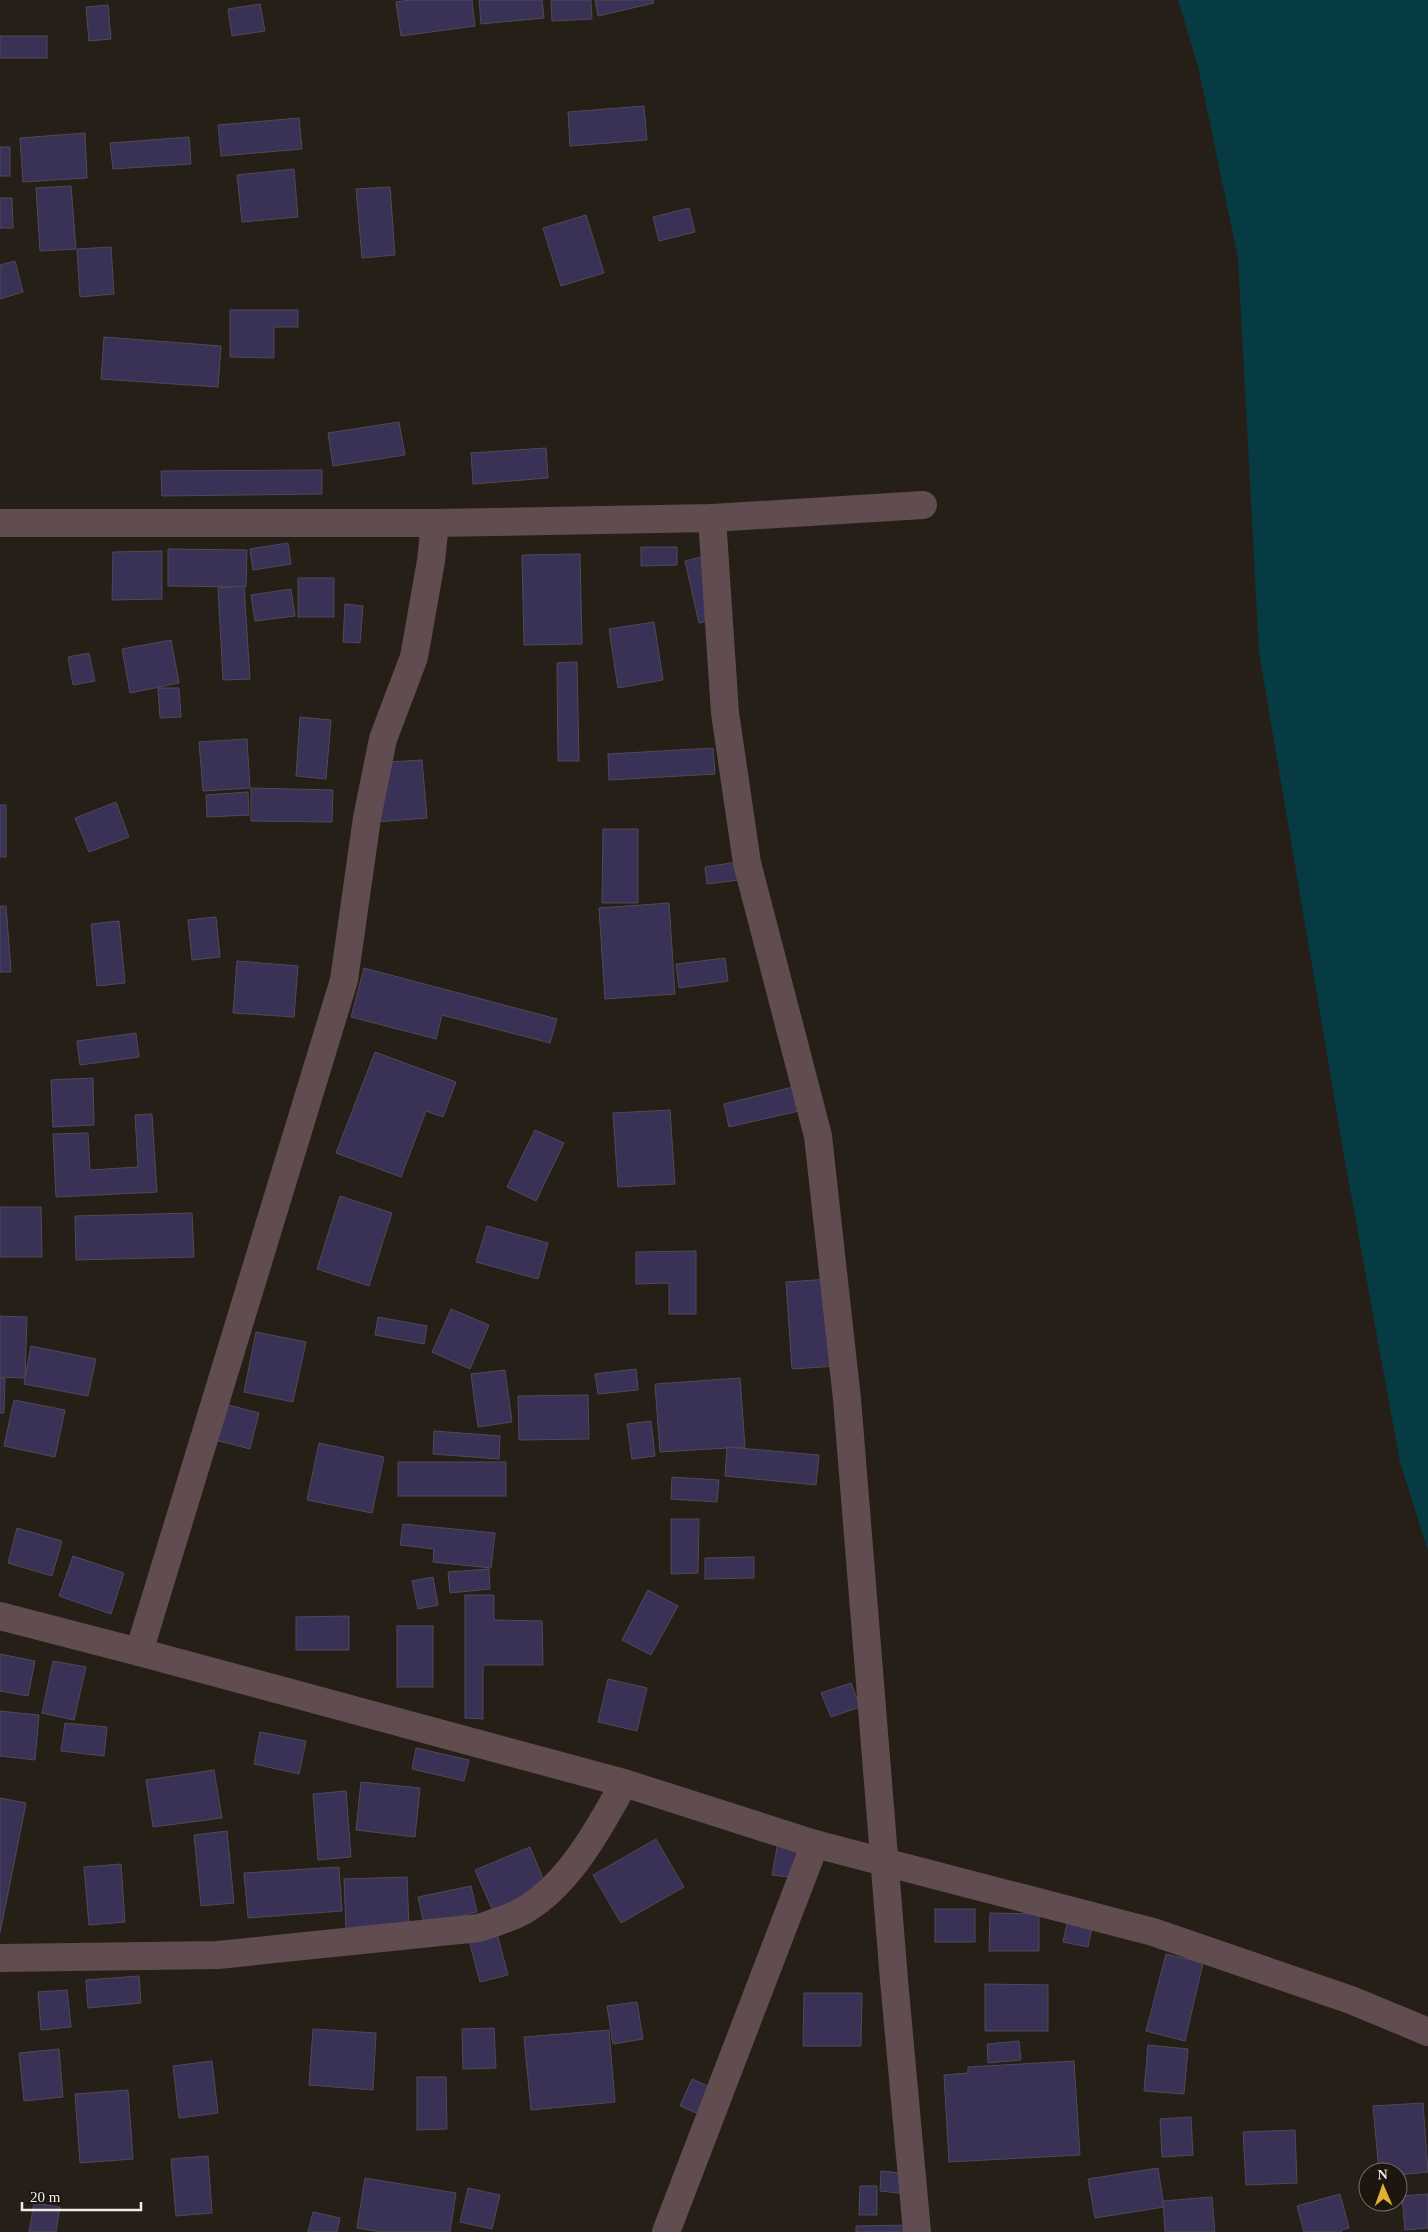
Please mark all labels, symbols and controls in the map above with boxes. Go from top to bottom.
north arrow [1358,2162,1408,2212]
text: N [1377,2167,1388,2182]
scale bar [22,2180,141,2212]
text: 20 m [30,2189,61,2205]

